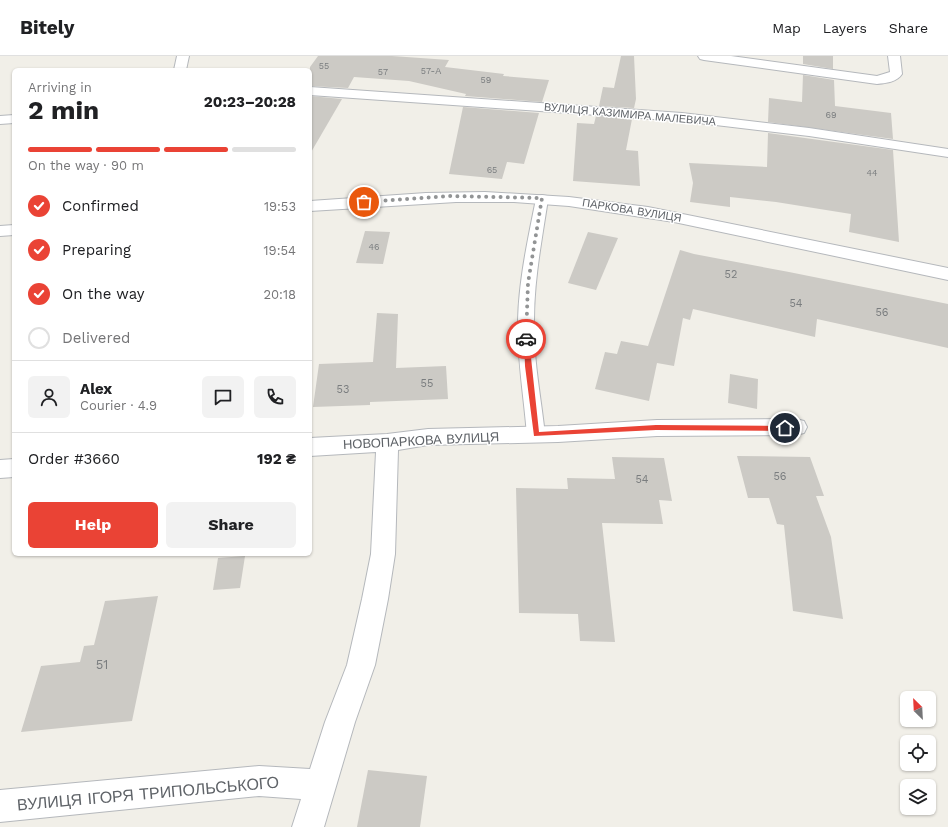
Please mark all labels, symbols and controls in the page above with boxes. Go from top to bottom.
text: Bitely [20,16,74,39]
text: Map [772,20,801,36]
text: Layers [823,20,867,36]
text: Share [889,20,928,36]
house number: 55 [319,61,329,71]
house number: 57-А [421,66,441,76]
house number: 57 [378,67,388,77]
house number: 59 [481,75,491,85]
text: Arriving in [28,80,92,95]
text: 20:23–20:28 [204,93,296,111]
text: 2 min [28,95,99,125]
street label: ВУЛИЦЯ КАЗИМИРА МАЛЕВИЧА [543,100,717,129]
house number: 69 [825,110,837,120]
text: On the way · 90 m [28,158,144,173]
house number: 65 [487,165,497,175]
house number: 44 [867,168,878,178]
pin [347,185,381,219]
icon: bag [353,191,375,213]
icon: check [28,195,50,217]
street label: ПАРКОВА ВУЛИЦЯ [581,196,683,225]
text: Confirmed [62,197,139,215]
text: 19:53 [264,199,296,214]
icon: check [28,239,50,261]
text: Preparing [62,241,131,259]
house number: 46 [369,242,379,252]
text: 19:54 [264,243,296,258]
house number: 52 [725,268,737,281]
icon: check [28,283,50,305]
text: On the way [62,285,144,303]
text: 20:18 [263,287,296,302]
house number: 54 [789,297,803,310]
house number: 56 [875,306,889,319]
courier [506,319,546,359]
icon: car [515,328,537,350]
text: Delivered [62,329,130,347]
button: person [28,376,70,418]
button: chat [202,376,244,418]
button: phone [254,376,296,418]
house number: 55 [421,377,433,390]
text: Alex [80,380,112,398]
house number: 53 [337,383,349,396]
text: Courier · 4.9 [80,398,157,413]
pin [768,411,802,445]
icon: home [774,417,796,439]
street label: НОВОПАРКОВА ВУЛИЦЯ [343,429,499,452]
text: Order #3660 [28,450,120,468]
text: 192 ₴ [257,450,296,468]
house number: 56 [773,470,787,483]
house number: 54 [635,473,649,486]
button: Help [28,502,158,548]
button: Share [166,502,296,548]
house number: 51 [96,657,108,672]
north arrow [900,691,936,727]
map controls [900,691,936,815]
button: locate [900,735,936,771]
street label: ВУЛИЦЯ ІГОРЯ ТРИПОЛЬСЬКОГО [16,773,280,814]
button: layers [900,779,936,815]

